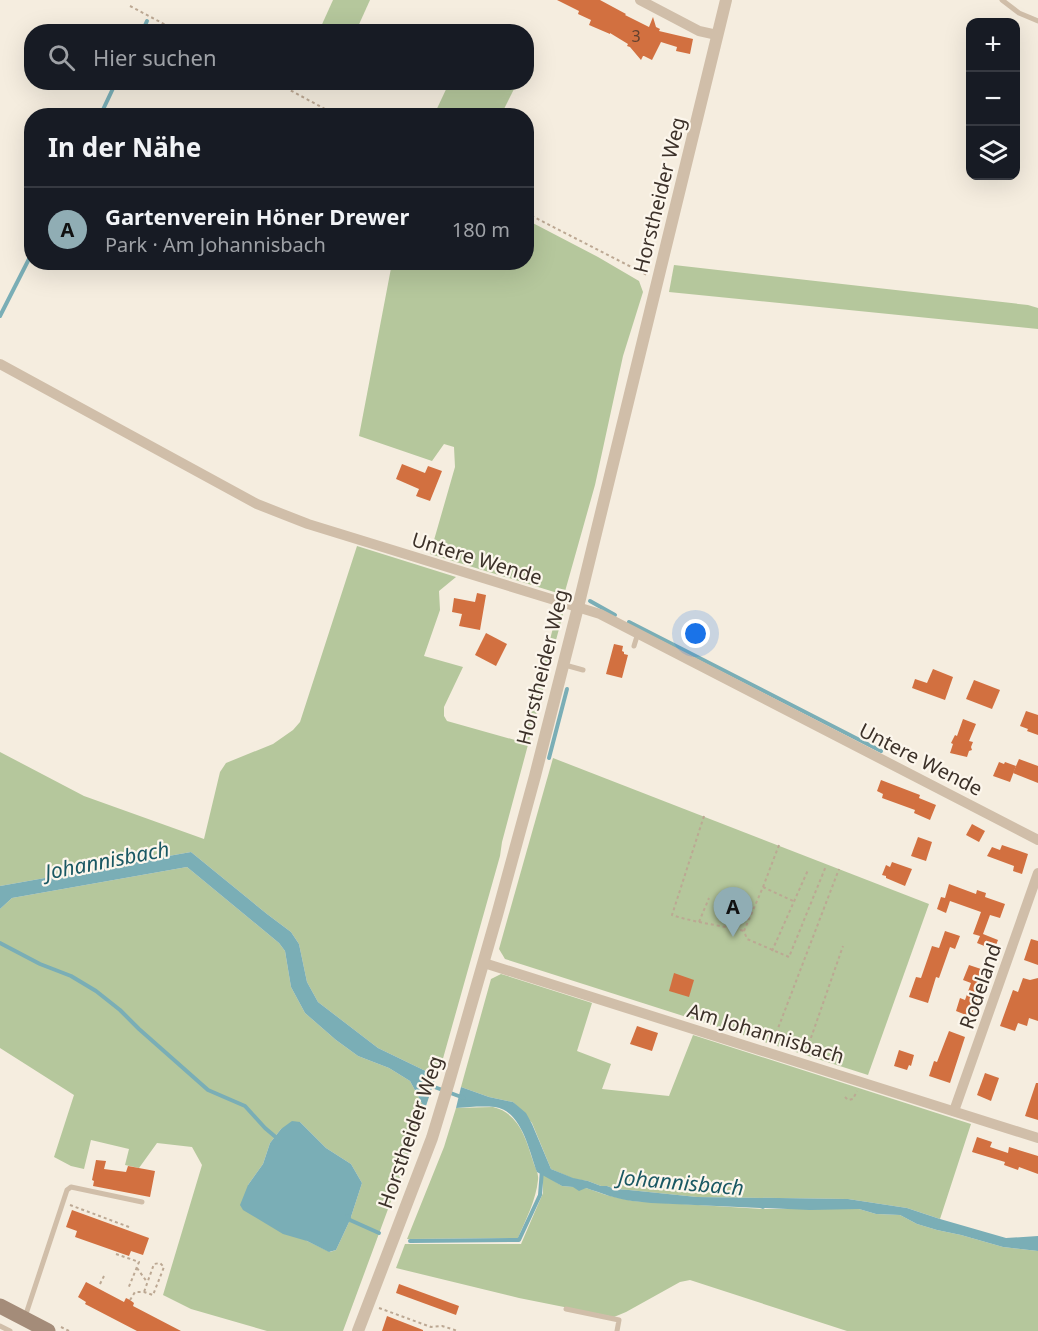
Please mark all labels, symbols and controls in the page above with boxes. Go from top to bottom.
map controls [966,18,1020,180]
button: + [966,18,1020,72]
search box [24,24,534,90]
house number: 3 [631,25,641,47]
icon: search [45,41,78,74]
text: Hier suchen [93,42,217,72]
button: − [966,72,1020,126]
street label: Horstheider Weg [627,114,691,276]
button: layers [966,126,1020,180]
text: In der Nähe [48,129,201,165]
text: Gartenverein Höner Drewer [105,201,409,231]
text: A [61,216,74,243]
text: 180 m [452,216,510,243]
text: Park · Am Johannisbach [105,231,326,258]
street label: Untere Wende [408,525,546,591]
street label: Horstheider Weg [510,586,574,748]
your location [681,619,710,648]
street label: Untere Wende [855,716,987,802]
water label: Johannisbach [38,834,172,887]
pin: A [714,888,752,937]
street label: Rodeland [953,939,1007,1033]
street label: Am Johannisbach [684,996,848,1070]
street label: Horstheider Weg [371,1052,449,1212]
water label: Johannisbach [613,1162,745,1201]

